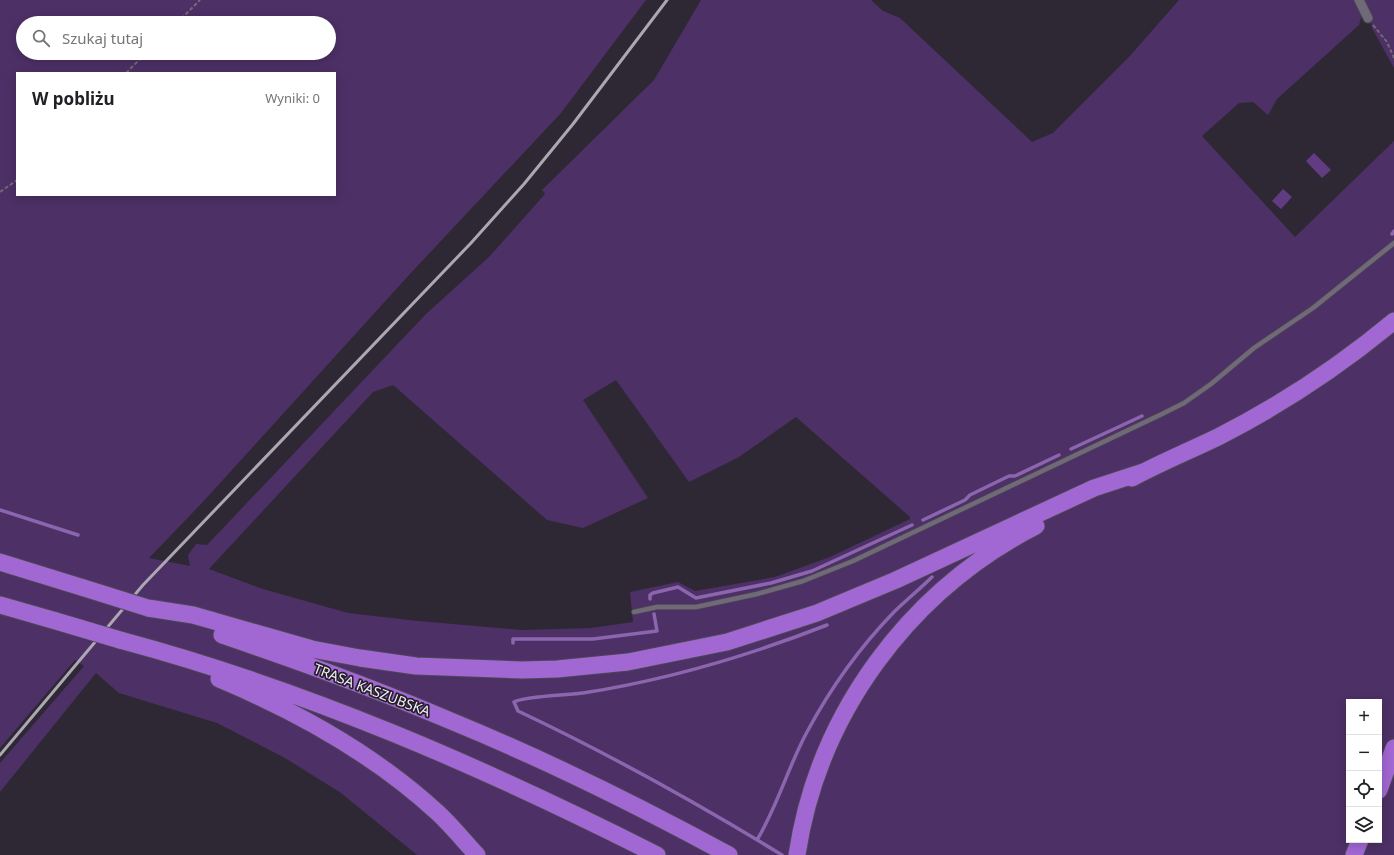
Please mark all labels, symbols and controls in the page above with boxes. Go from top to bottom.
search box [16,16,336,60]
icon: search [30,27,52,49]
text: Szukaj tutaj [62,28,143,48]
text: W pobliżu [32,87,115,110]
text: Wyniki: 0 [265,89,320,107]
street label: TRASA KASZUBSKA [311,659,433,721]
map controls [1346,699,1382,843]
button: + [1346,699,1382,735]
button: − [1346,735,1382,771]
button: locate [1346,771,1382,807]
button: layers [1346,807,1382,843]

